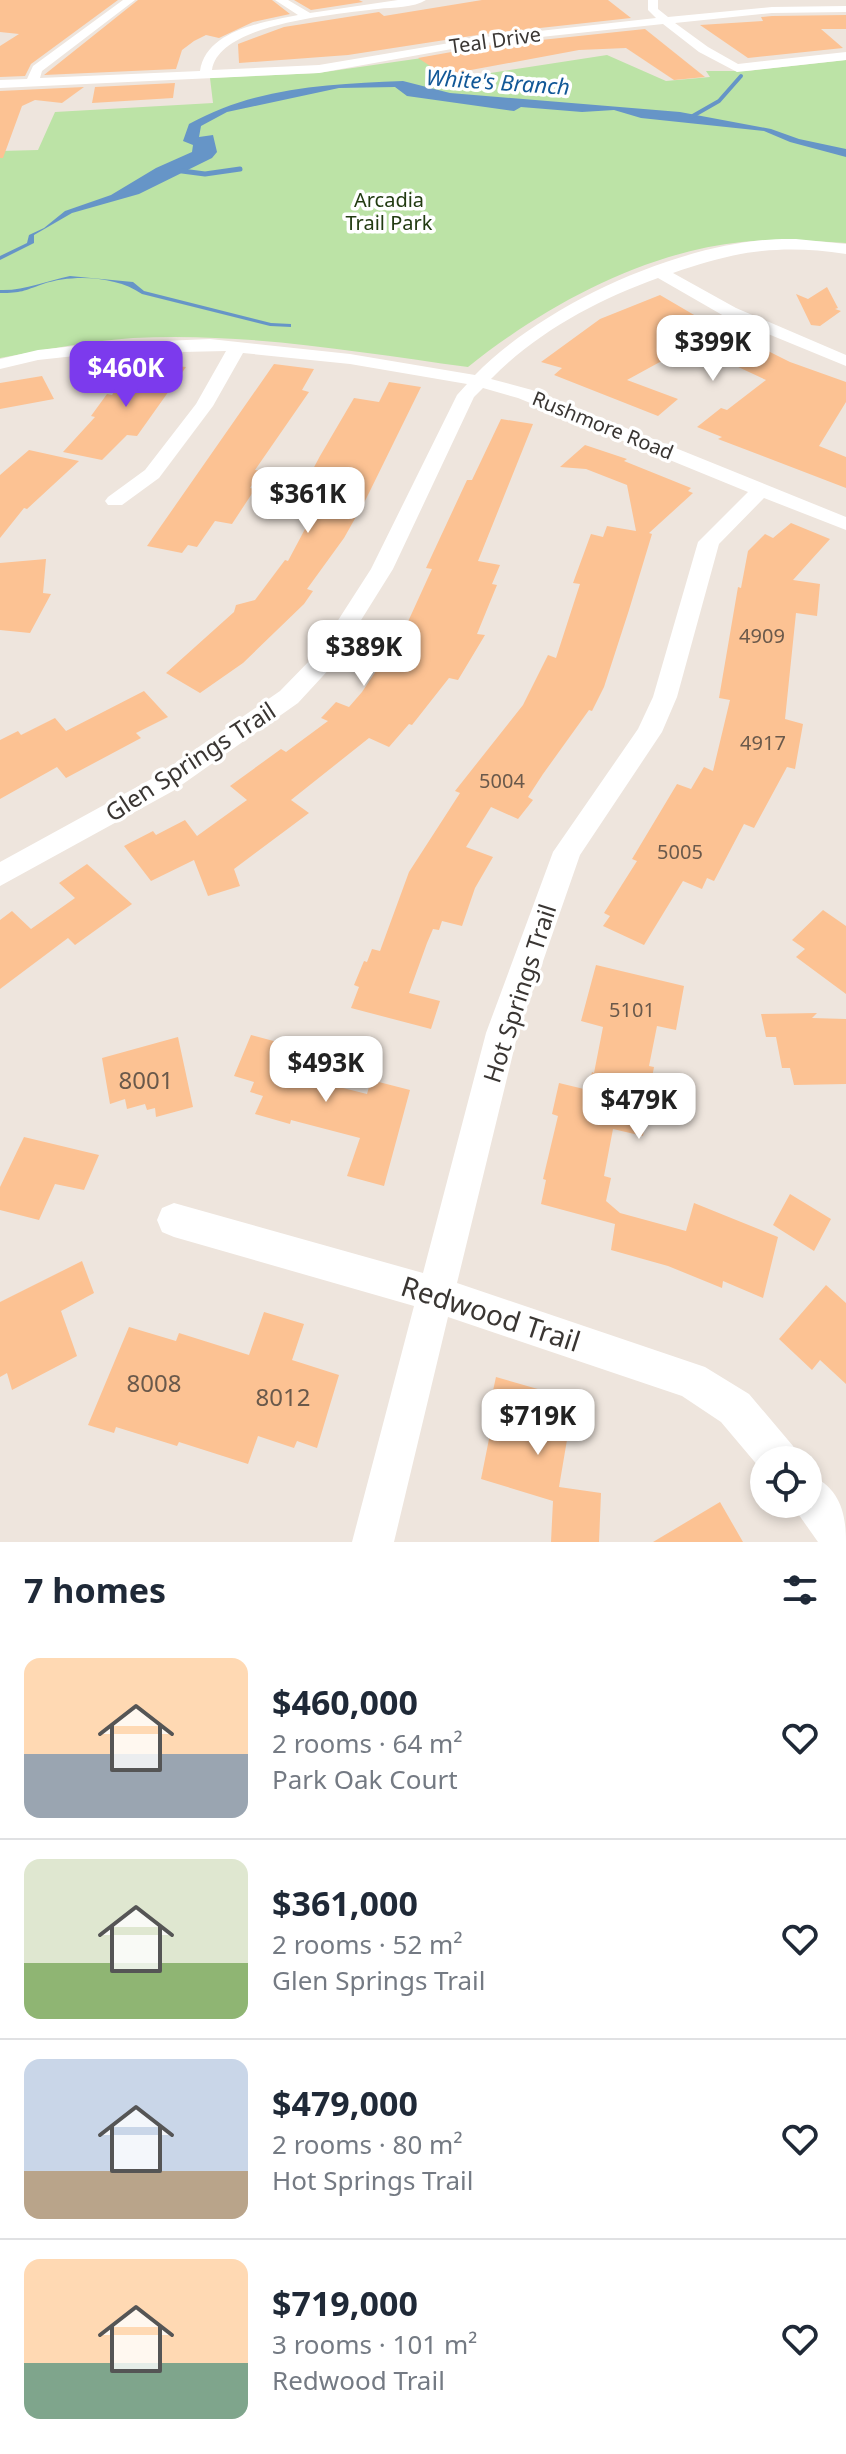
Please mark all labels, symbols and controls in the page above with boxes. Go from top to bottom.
street label: Teal Drive [448,20,542,60]
water label: White's Branch [425,61,571,101]
park label: Arcadia Trail Park [346,186,433,236]
pin: $399K [657,315,769,383]
text: $399K [675,323,751,359]
pin: $460K [70,341,182,409]
text: $460K [88,349,164,385]
street label: Rushmore Road [528,384,678,466]
pin: $361K [252,467,364,535]
text: $361K [270,475,346,511]
pin: $389K [308,620,420,688]
house number: 4909 [739,622,785,649]
text: $389K [326,628,402,664]
street label: Glen Springs Trail [98,693,282,829]
house number: 4917 [740,729,786,756]
house number: 5004 [479,767,525,794]
house number: 5005 [657,838,703,865]
street label: Hot Springs Trail [475,899,563,1087]
house number: 5101 [609,996,655,1023]
pin: $493K [270,1036,382,1104]
text: $493K [288,1044,364,1080]
house number: 8001 [119,1063,173,1096]
pin: $479K [583,1073,695,1141]
text: $479K [601,1081,677,1117]
street label: Redwood Trail [397,1266,585,1360]
house number: 8008 [127,1366,181,1399]
house number: 8012 [256,1380,310,1413]
pin: $719K [482,1389,594,1457]
text: $719K [500,1397,576,1433]
map controls [750,1446,822,1518]
button: locate [750,1446,822,1518]
text: 7 homes [24,1567,166,1613]
icon: filters [778,1568,822,1612]
text: $460,000 [272,1679,418,1725]
icon: home [88,1690,184,1786]
icon: heart [778,1716,822,1760]
text: 2 rooms · 64 m² [272,1725,462,1761]
text: Park Oak Court [272,1761,458,1797]
text: $361,000 [272,1880,418,1926]
icon: home [88,1891,184,1987]
icon: heart [778,1917,822,1961]
text: 2 rooms · 52 m² [272,1926,462,1962]
text: Glen Springs Trail [272,1962,486,1998]
text: $479,000 [272,2080,418,2126]
icon: home [88,2091,184,2187]
icon: heart [778,2117,822,2161]
text: 2 rooms · 80 m² [272,2126,462,2162]
text: Hot Springs Trail [272,2162,474,2198]
text: $719,000 [272,2280,418,2326]
icon: home [88,2291,184,2387]
icon: heart [778,2317,822,2361]
text: 3 rooms · 101 m² [272,2326,477,2362]
text: Redwood Trail [272,2362,445,2398]

